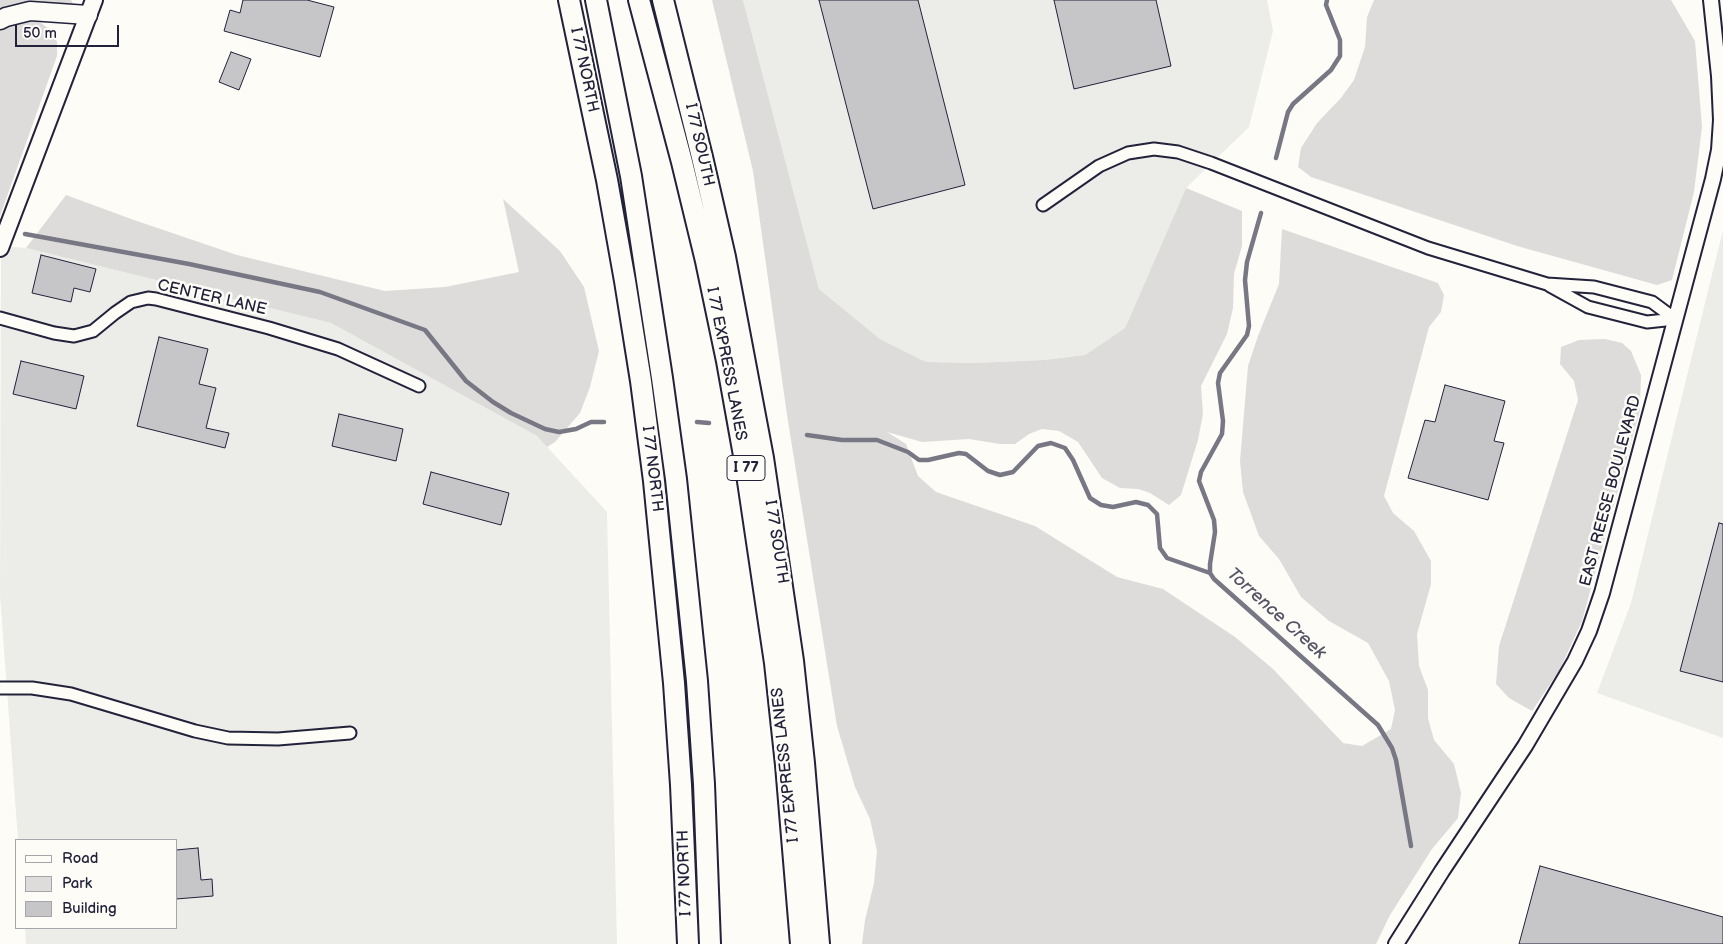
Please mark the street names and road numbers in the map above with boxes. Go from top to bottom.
street label: I 77 NORTH [566,26,602,114]
street label: I 77 SOUTH [680,102,718,188]
street label: CENTER LANE [156,276,268,320]
street label: I 77 EXPRESS LANES [702,286,750,442]
street label: EAST REESE BOULEVARD [1576,394,1646,588]
street label: I 77 NORTH [637,425,667,513]
road number: I 77 [727,456,765,480]
street label: I 77 SOUTH [760,499,792,585]
street label: I 77 EXPRESS LANES [768,687,804,843]
street label: I 77 NORTH [674,830,696,916]

